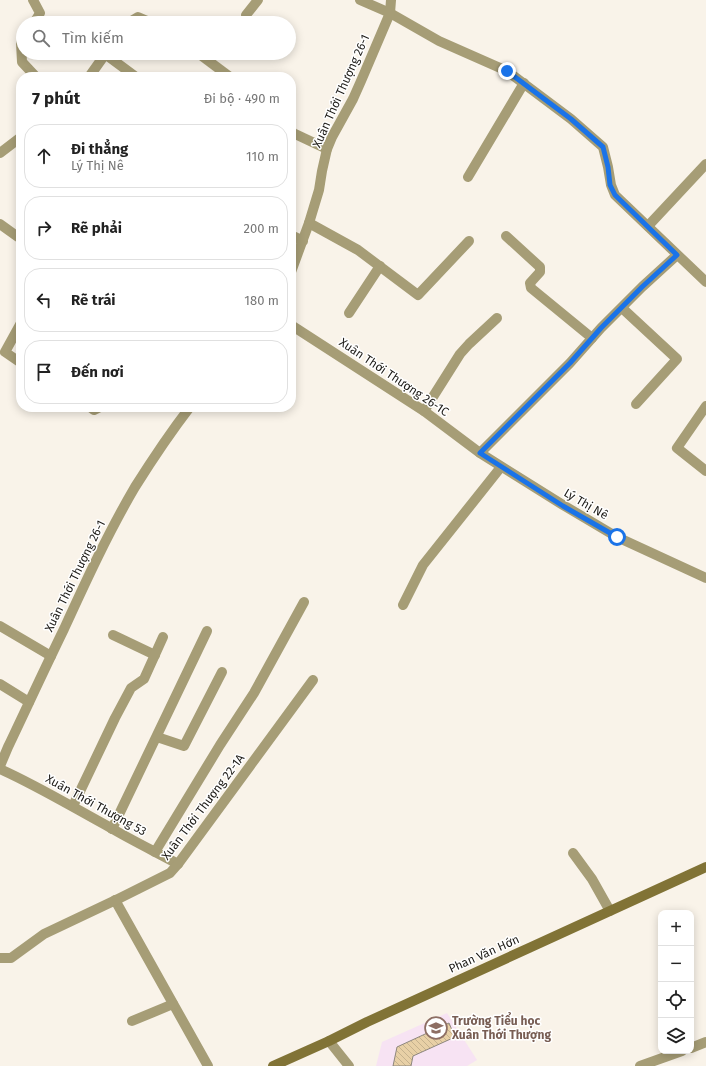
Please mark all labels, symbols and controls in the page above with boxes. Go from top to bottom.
search box [16,16,296,60]
icon: search [30,27,52,49]
text: Tìm kiếm [62,29,124,47]
street label: Xuân Thới Thượng 26-1 [310,32,372,150]
route end [498,62,516,80]
text: 7 phút [32,88,80,109]
text: Đi bộ · 490 m [204,91,280,106]
text: Đi thẳng [71,140,128,158]
icon: ahead [33,145,55,167]
text: 110 m [246,149,279,164]
text: Lý Thị Nê [71,158,124,173]
icon: right [33,217,55,239]
text: Rẽ phải [71,219,122,237]
text: 200 m [243,221,279,236]
icon: left [33,289,55,311]
text: Rẽ trái [71,291,116,309]
text: 180 m [244,293,279,308]
street label: Xuân Thới Thượng 26-1C [337,335,452,419]
icon: arrive [33,361,55,383]
text: Đến nơi [71,363,124,381]
street label: Lý Thị Nê [561,486,611,522]
street label: Xuân Thới Thượng 26-1 [42,518,108,634]
route start [608,528,626,546]
street label: Xuân Thới Thượng 22-1A [159,751,247,863]
street label: Xuân Thới Thượng 53 [43,772,149,838]
map controls [658,910,694,1054]
button: + [658,910,694,946]
street label: Phan Văn Hớn [447,932,521,976]
button: − [658,946,694,982]
button: locate [658,982,694,1018]
place label: Trường Tiểu học Xuân Thới Thượng [451,1012,551,1042]
school or university icon: Trường Tiểu học Xuân Thới Thượng [423,1015,449,1041]
button: layers [658,1018,694,1054]

